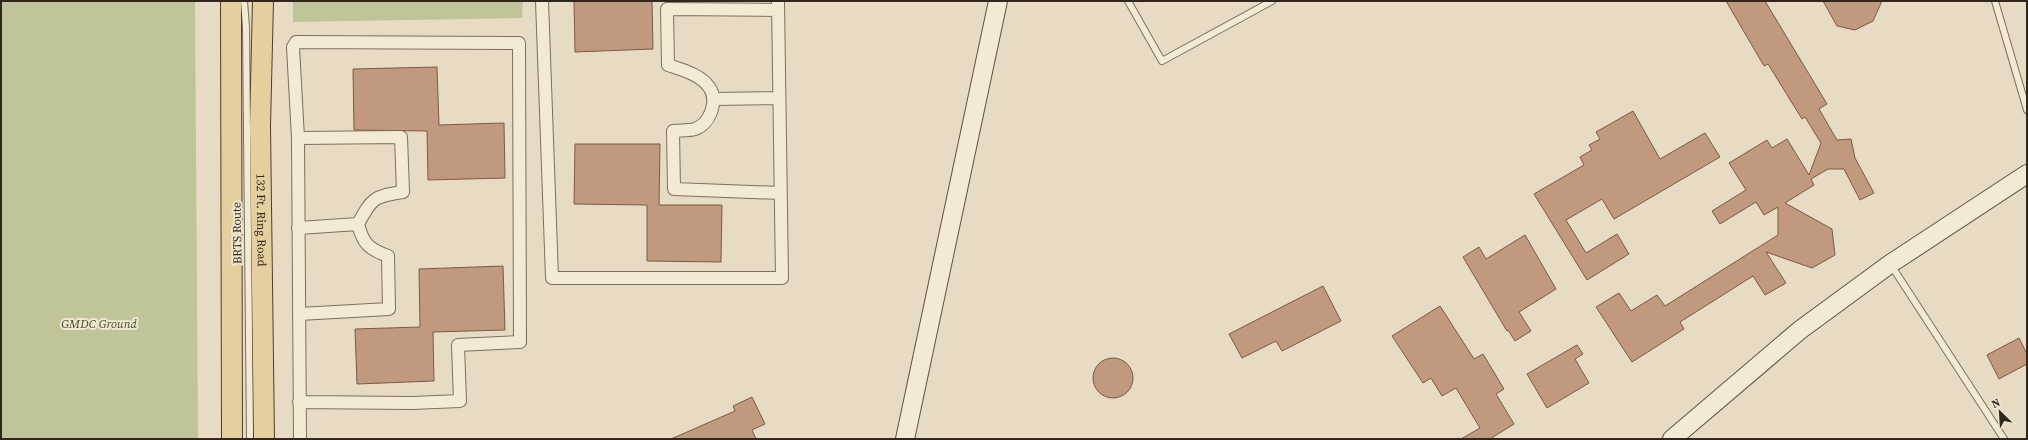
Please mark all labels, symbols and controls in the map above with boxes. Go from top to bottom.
street label: 132 Ft. Ring Road [253,173,270,267]
street label: BRTS Route [228,202,246,264]
park label: GMDC Ground [61,316,137,332]
north arrow [1980,392,2020,432]
text: N [1989,395,2003,412]

